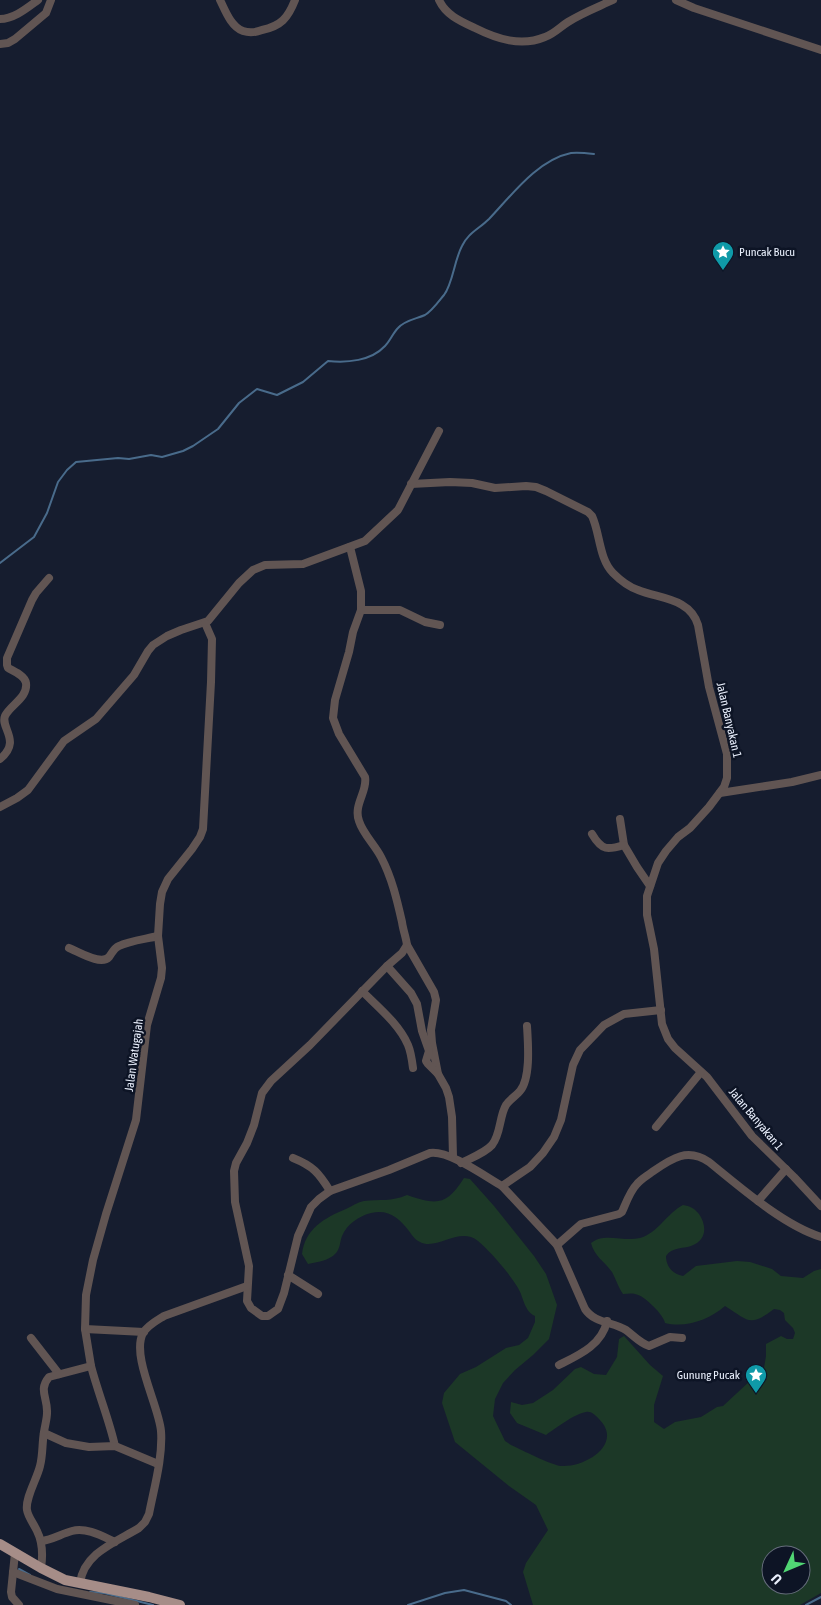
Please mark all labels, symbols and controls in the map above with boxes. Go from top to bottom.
place icon: Puncak Bucu [711,240,735,271]
place label: Puncak Bucu [739,245,795,259]
street label: Jalan Banyakan 1 [714,681,745,759]
street label: Jalan Watugajah [122,1018,146,1092]
street label: Jalan Banyakan 1 [726,1085,786,1153]
place icon: Gunung Pucak [744,1363,768,1394]
place label: Gunung Pucak [677,1368,741,1382]
north arrow [761,1545,811,1595]
text: U [768,1571,785,1588]

